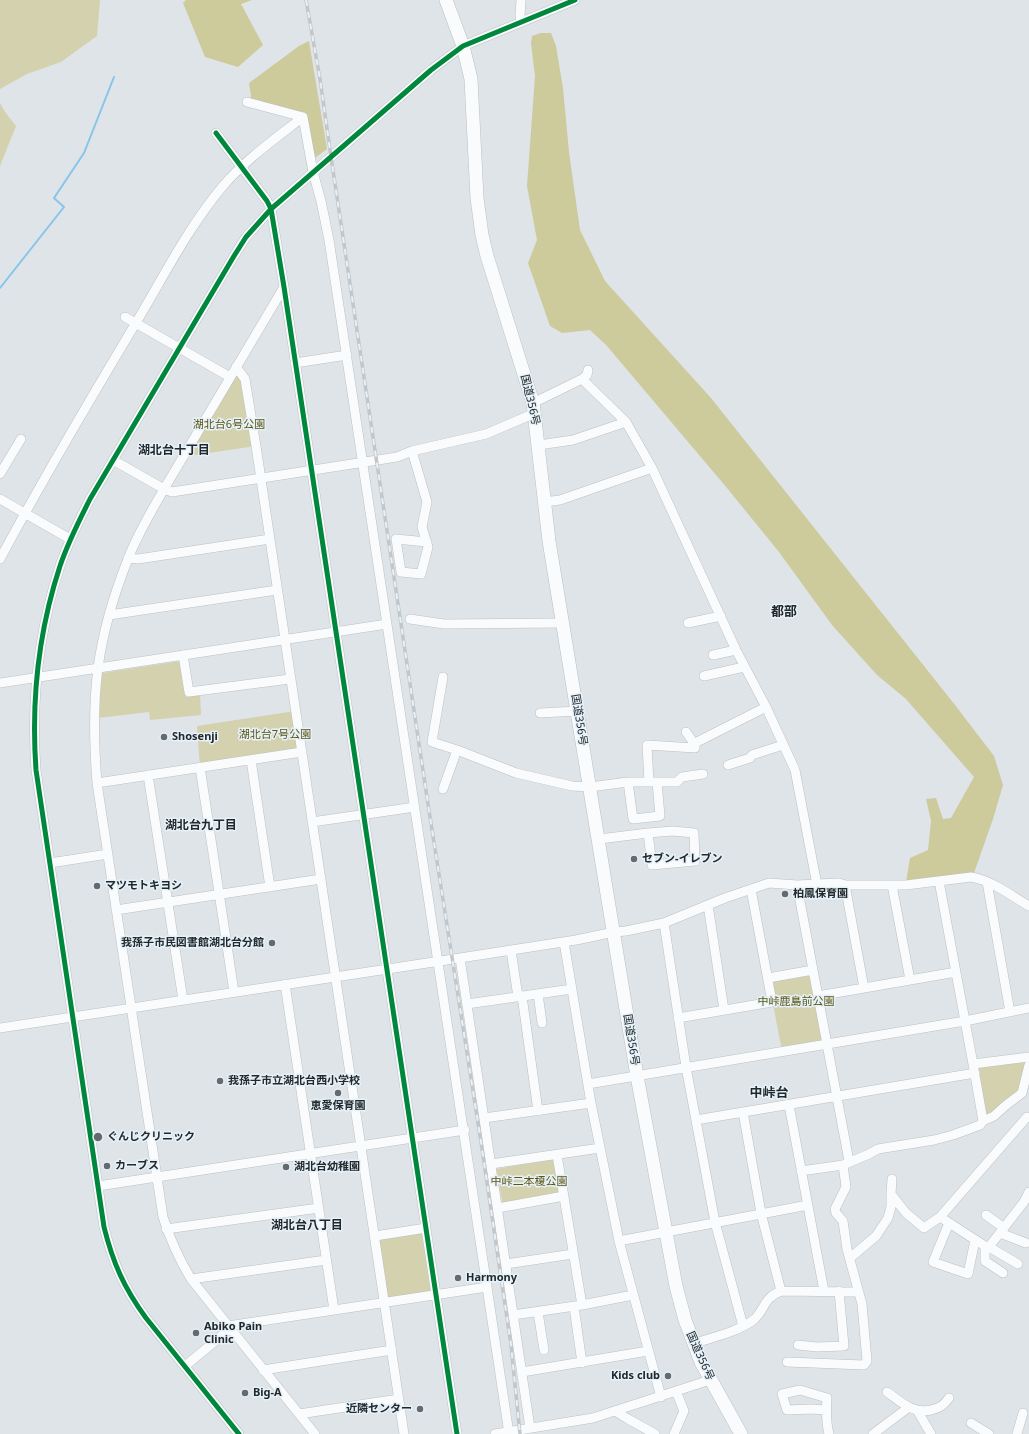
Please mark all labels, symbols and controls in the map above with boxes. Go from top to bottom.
street label: 国道356号 [518,373,542,427]
park label: 湖北台6号公園 [193,418,265,432]
district label: 湖北台十丁目 [138,444,210,458]
district label: 都部 [771,604,797,620]
street label: 国道356号 [568,693,590,747]
park label: 湖北台7号公園 [239,728,311,742]
place label: Shosenji [172,730,218,744]
marker: Shosenji [159,732,169,742]
district label: 湖北台九丁目 [165,819,237,833]
place label: セブン-イレブン [642,852,723,866]
marker: セブン-イレブン [629,854,639,864]
place label: マツモトキヨシ [105,879,182,893]
marker: マツモトキヨシ [92,881,102,891]
place label: 柏鳳保育園 [793,887,848,901]
marker: 柏鳳保育園 [780,889,790,899]
place label: 我孫子市民図書館湖北台分館 [121,936,264,950]
marker: 我孫子市民図書館湖北台分館 [267,938,277,948]
park label: 中峠鹿島前公園 [758,995,834,1009]
street label: 国道356号 [620,1013,642,1067]
place label: 我孫子市立湖北台西小学校 [228,1074,360,1088]
marker: 我孫子市立湖北台西小学校 [215,1076,225,1086]
district label: 中峠台 [750,1085,788,1101]
marker: 恵愛保育園 [333,1088,343,1098]
place label: 恵愛保育園 [311,1099,365,1113]
place label: ぐんじクリニック [107,1130,195,1144]
marker: ぐんじクリニック [92,1131,104,1143]
place label: カーブス [115,1159,159,1173]
place label: 湖北台幼稚園 [294,1160,360,1174]
marker: カーブス [102,1161,112,1171]
marker: 湖北台幼稚園 [281,1162,291,1172]
park label: 中峠二本榎公園 [491,1175,567,1189]
district label: 湖北台八丁目 [271,1219,343,1233]
place label: Harmony [466,1271,517,1285]
marker: Harmony [453,1273,463,1283]
place label: Abiko Pain Clinic [204,1320,262,1346]
marker: Abiko Pain Clinic [191,1328,201,1338]
street label: 国道356号 [683,1330,717,1382]
place label: Kids club [611,1369,660,1383]
marker: Kids club [663,1371,673,1381]
place label: Big-A [253,1386,282,1400]
marker: Big-A [240,1388,250,1398]
place label: 近隣センター [346,1402,412,1416]
marker: 近隣センター [415,1404,425,1414]

